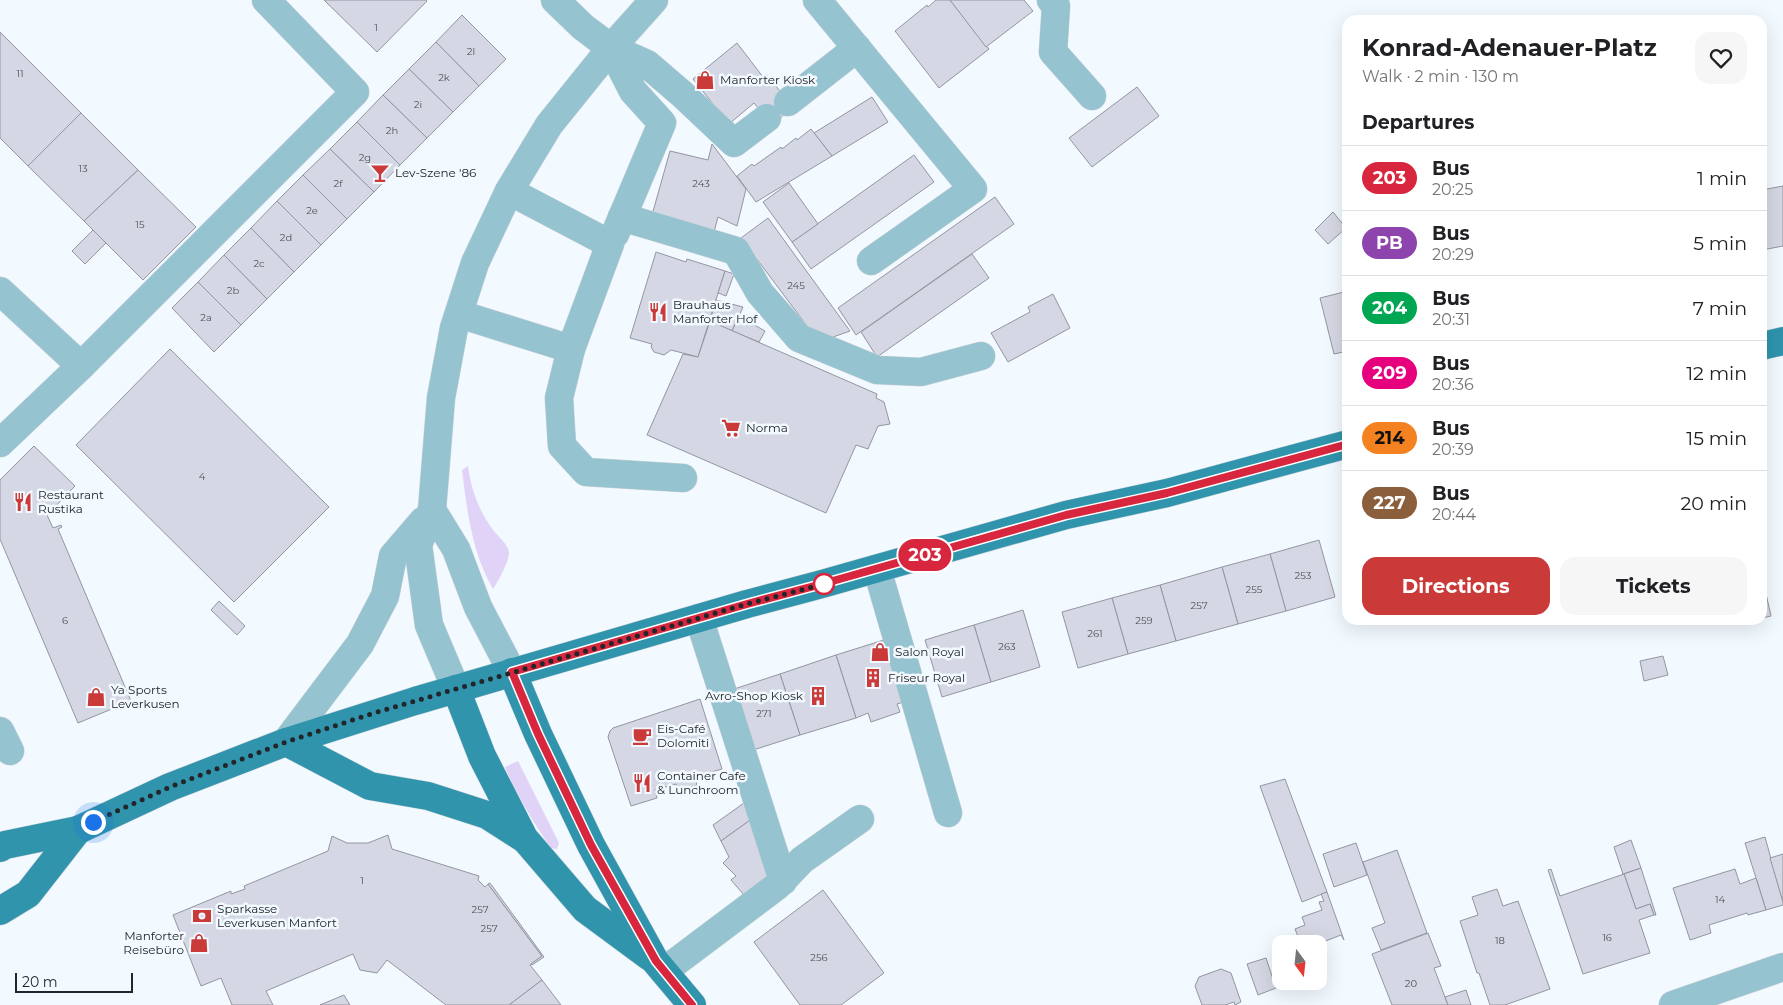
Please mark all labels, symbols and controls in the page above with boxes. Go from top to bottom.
house number: 1 [374,21,378,34]
button: heart [1695,32,1747,84]
text: Konrad-Adenauer-Platz [1362,33,1657,62]
house number: 2l [467,45,475,58]
house number: 11 [16,67,24,80]
text: Walk · 2 min · 130 m [1362,67,1519,86]
shop icon: Manforter Kiosk [694,69,716,91]
house number: 2k [438,71,450,84]
place label: Manforter Kiosk [720,72,816,87]
house number: 2i [414,98,422,111]
text: Departures [1362,111,1474,134]
house number: 2h [386,124,398,137]
house number: 2g [359,151,371,164]
text: Bus [1432,157,1470,180]
house number: 13 [78,162,88,175]
bar icon: Lev-Szene '86 [369,162,391,184]
place label: Lev-Szene '86 [395,165,476,180]
text: 203 [1373,167,1406,189]
text: 1 min [1697,167,1747,190]
house number: 2f [333,177,343,190]
house number: 243 [692,177,710,190]
text: 20:25 [1432,180,1473,199]
house number: 2e [306,204,318,217]
house number: 15 [135,218,145,231]
text: Bus [1432,222,1470,245]
house number: 2d [280,231,292,244]
text: PB [1376,232,1403,254]
text: 5 min [1693,232,1747,255]
text: 20:29 [1432,245,1474,264]
house number: 2c [253,257,265,270]
house number: 245 [787,279,805,292]
house number: 2b [227,284,239,297]
text: Bus [1432,287,1470,310]
place label: Brauhaus Manforter Hof [673,297,758,326]
text: 204 [1372,297,1407,319]
text: 7 min [1693,297,1747,320]
restaurant icon: Brauhaus Manforter Hof [647,301,669,323]
text: 20:31 [1432,310,1470,329]
house number: 2a [200,311,212,324]
text: Bus [1432,352,1470,375]
text: 209 [1372,362,1407,384]
text: 12 min [1686,362,1747,385]
text: 20:36 [1432,375,1474,394]
supermarket icon: Norma [720,417,742,439]
text: Bus [1432,417,1470,440]
place label: Norma [746,420,788,435]
text: 214 [1374,427,1405,449]
text: 15 min [1686,427,1747,450]
text: 20:39 [1432,440,1474,459]
house number: 4 [199,470,206,483]
text: Bus [1432,482,1470,505]
place label: Restaurant Rustika [38,487,104,516]
restaurant icon: Restaurant Rustika [12,491,34,513]
text: 227 [1373,492,1406,514]
text: 20 min [1681,492,1747,515]
text: 20:44 [1432,505,1476,524]
line badge: 203 [896,539,954,571]
text: 203 [908,544,942,566]
button: Directions [1362,557,1550,615]
button: Tickets [1560,557,1747,615]
house number: 253 [1295,569,1312,582]
unlabelled marker [813,573,835,595]
house number: 255 [1246,583,1263,596]
house number: 257 [1190,599,1208,612]
house number: 6 [62,614,68,627]
house number: 259 [1135,614,1153,627]
house number: 261 [1087,627,1103,640]
house number: 263 [998,640,1016,653]
shop icon: Salon Royal [869,641,891,663]
place label: Salon Royal [895,644,964,659]
building icon: Friseur Royal [862,667,884,689]
place label: Friseur Royal [888,670,965,685]
place label: Ya Sports Leverkusen [111,682,180,711]
building icon: Avro-Shop Kiosk [807,685,829,707]
shop icon: Ya Sports Leverkusen [85,686,107,708]
place label: Avro-Shop Kiosk [705,688,804,703]
house number: 271 [756,707,772,720]
place label: Eis-Café Dolomiti [657,721,709,750]
cafe icon: Eis-Café Dolomiti [631,725,653,747]
place label: Container Cafe & Lunchroom [657,768,746,797]
restaurant icon: Container Cafe & Lunchroom [631,772,653,794]
your location [81,810,106,835]
house number: 1 [360,874,364,887]
house number: 14 [1715,893,1725,906]
place label: Sparkasse Leverkusen Manfort [217,901,337,930]
house number: 257 [471,903,489,916]
bank icon: Sparkasse Leverkusen Manfort [191,905,213,927]
house number: 257 [480,922,498,935]
place label: Manforter Reisebüro [123,928,184,957]
house number: 16 [1602,931,1612,944]
shop icon: Manforter Reisebüro [188,932,210,954]
house number: 18 [1495,934,1505,947]
north arrow [1272,935,1328,990]
map controls [1272,935,1327,990]
house number: 256 [810,951,828,964]
scale bar [15,970,132,993]
text: 20 m [22,973,58,991]
house number: 20 [1405,977,1418,990]

